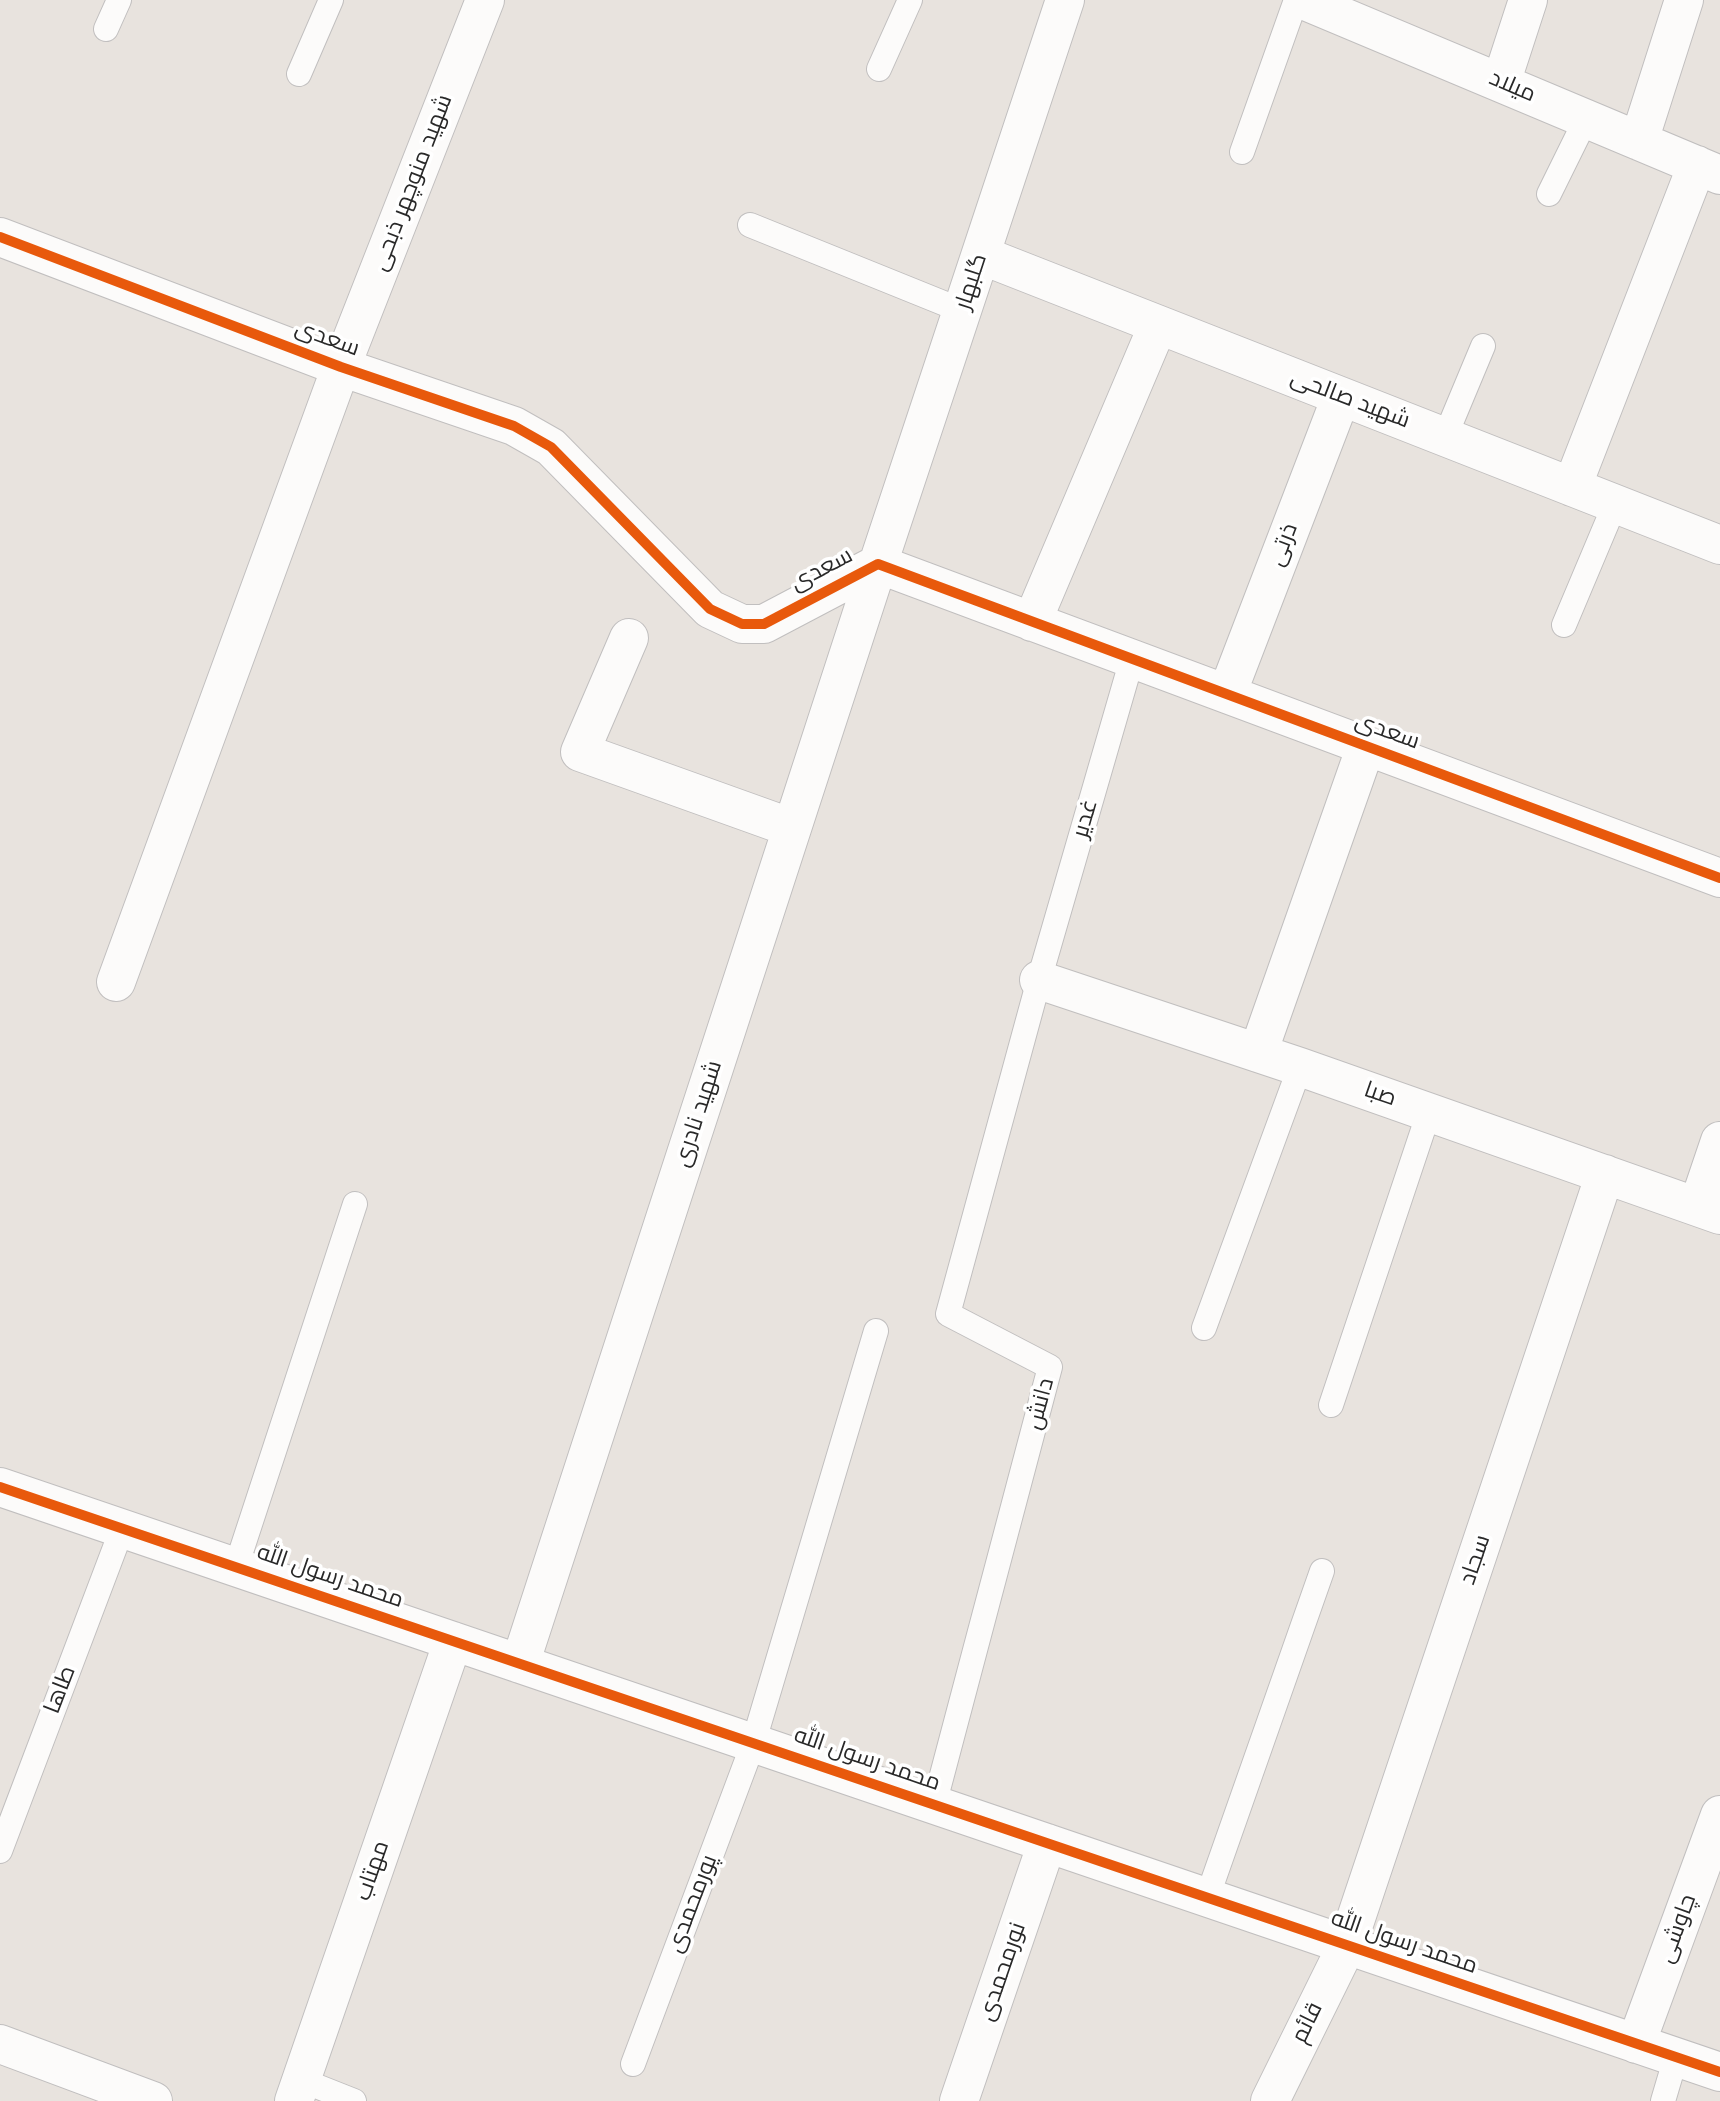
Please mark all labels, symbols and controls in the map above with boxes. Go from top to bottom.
street label: میلاد [1484,65,1540,109]
street label: شهید منوچهر ذبحی [367,91,459,275]
street label: گلبهار [950,250,994,314]
street label: سعدی [291,315,363,363]
street label: شهید صالحی [1286,365,1414,435]
street label: ذرتی [1263,520,1305,570]
street label: سعدی [786,542,858,598]
street label: سعدی [1351,708,1423,756]
street label: غدیر [1067,796,1105,842]
street label: شهید نادری [669,1057,729,1171]
street label: صبا [1360,1077,1400,1113]
street label: دانش [1021,1375,1061,1433]
street label: سجاد [1455,1531,1497,1589]
street label: محمد رسول الله [253,1539,407,1615]
street label: طاها [39,1662,83,1718]
street label: محمد رسول الله [790,1722,944,1798]
street label: مهتاب [350,1837,396,1905]
street label: پورمحمدی [662,1851,724,1957]
street label: چاوشی [1653,1891,1703,1967]
street label: محمد رسول الله [1327,1905,1481,1981]
street label: نورمحمدی [973,1919,1033,2025]
street label: قائم [1286,1998,1330,2048]

